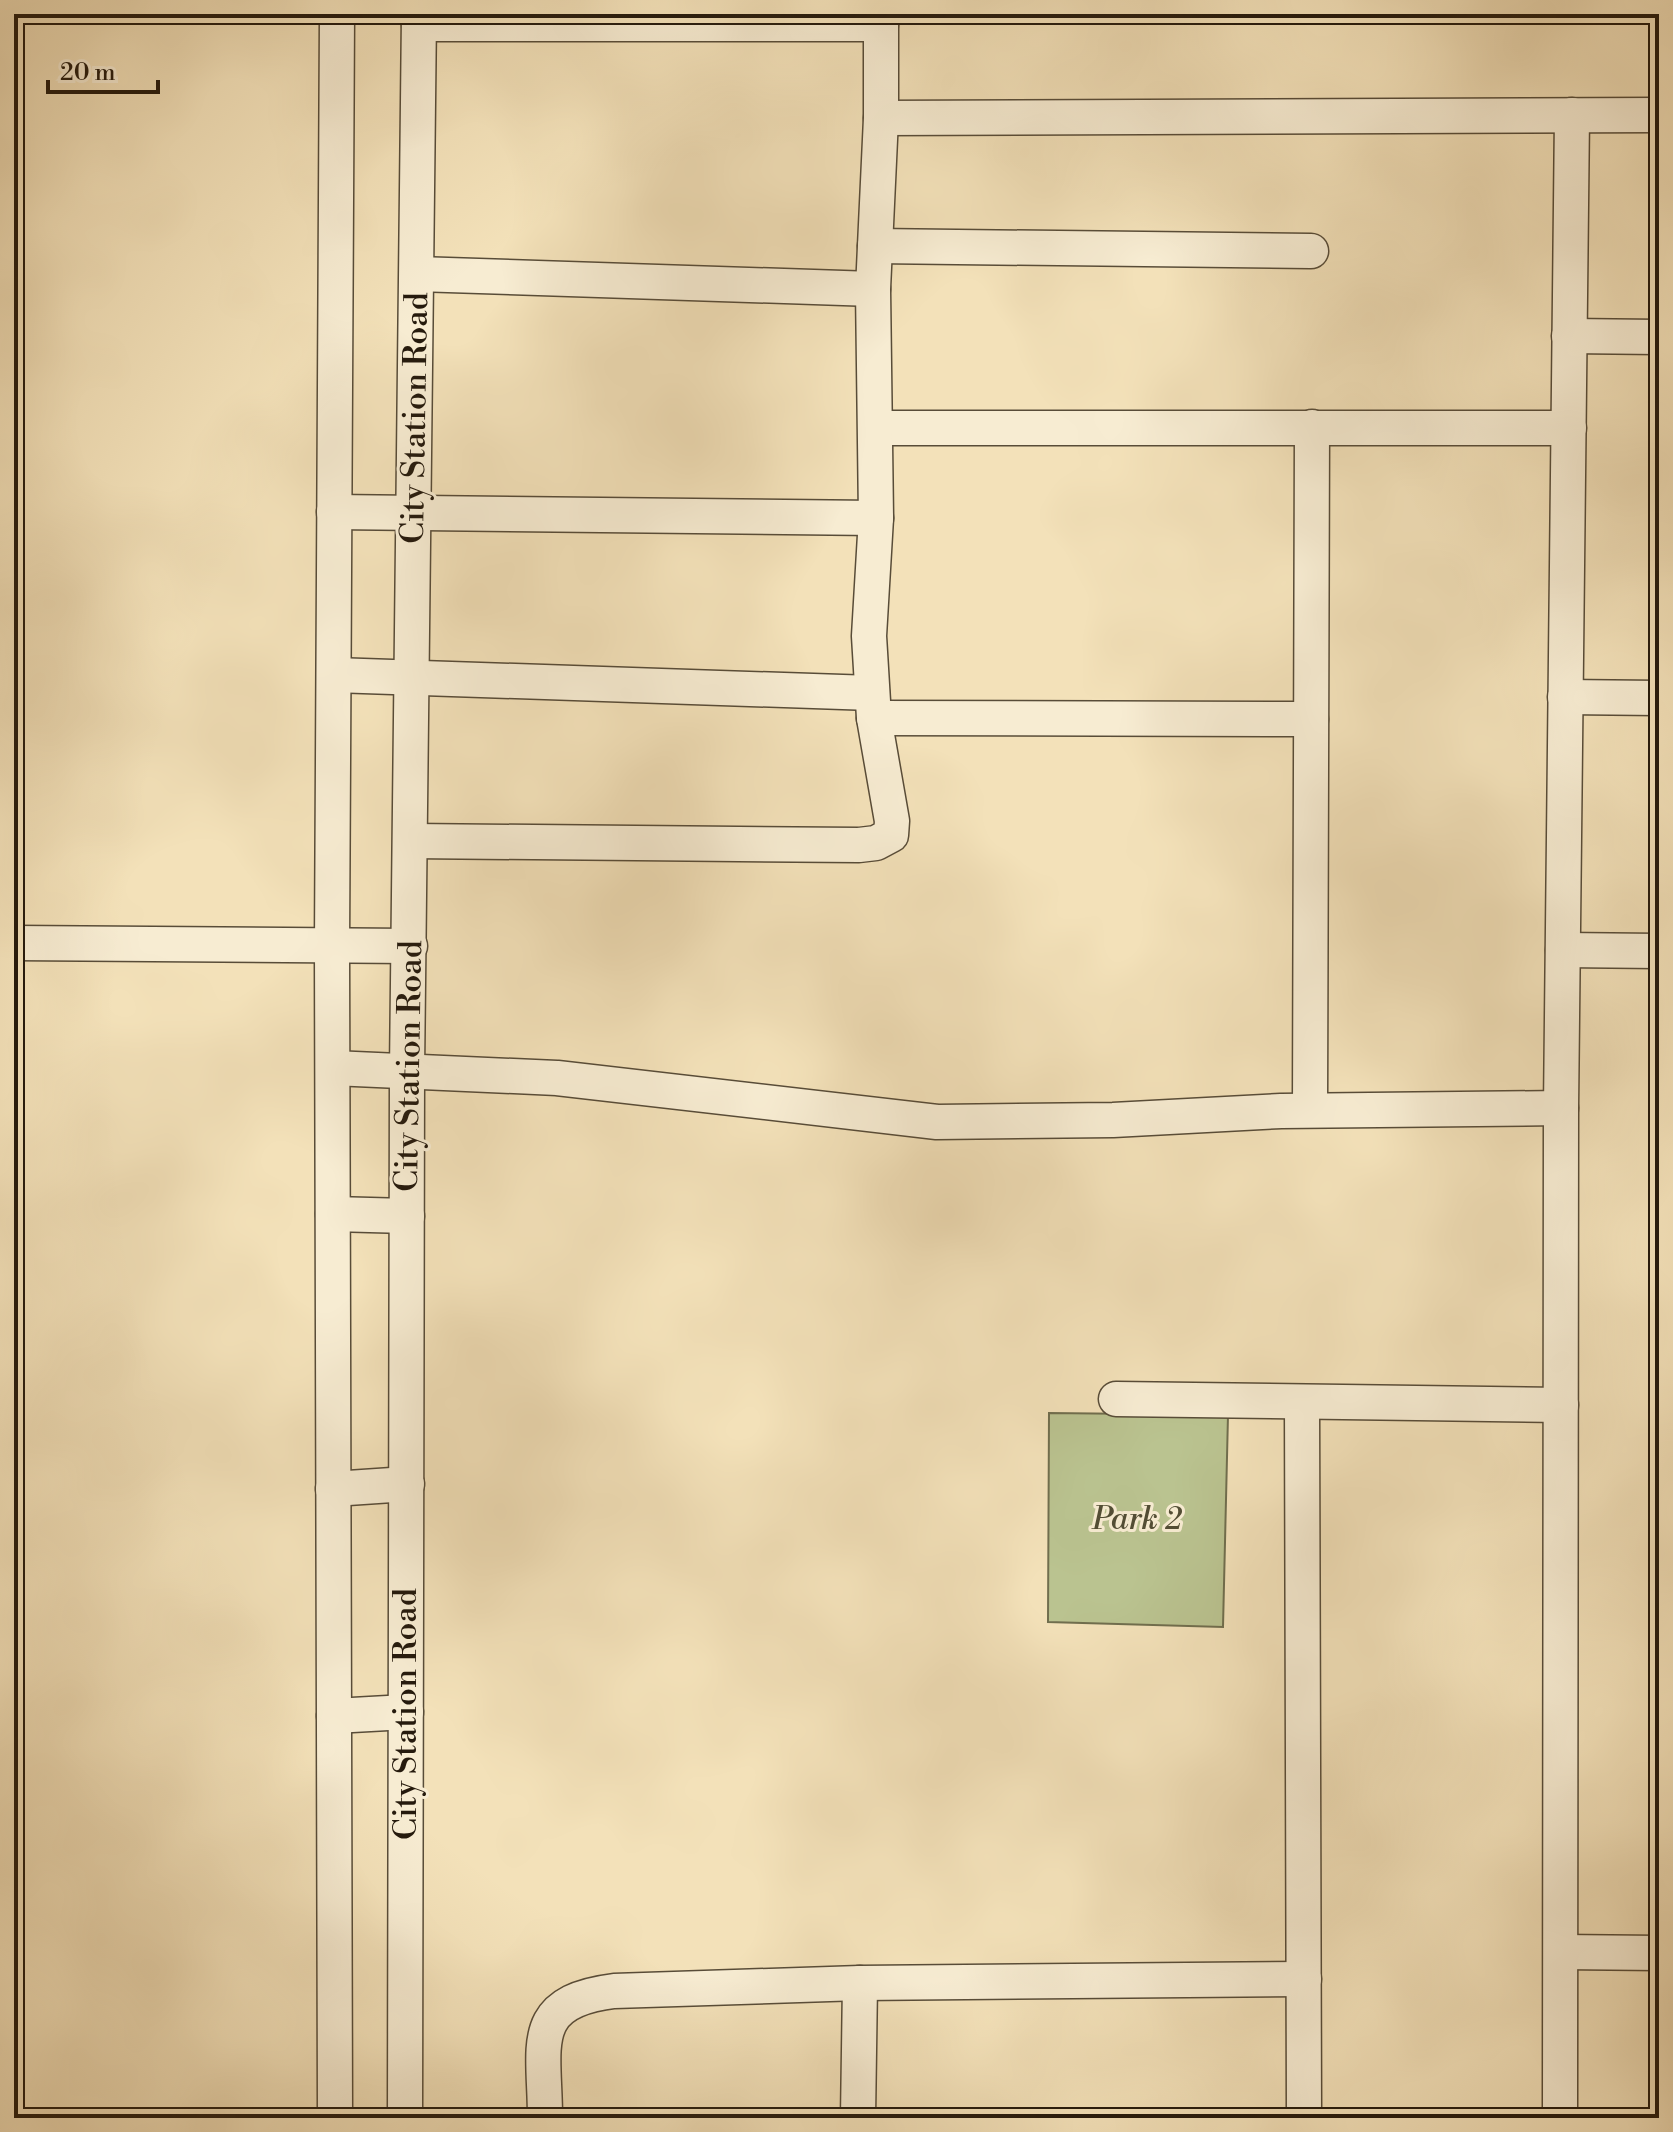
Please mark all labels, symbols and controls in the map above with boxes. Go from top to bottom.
scale bar [48,44,158,94]
text: 20 m [60,58,116,88]
street label: City Station Road [393,292,437,544]
street label: City Station Road [387,940,431,1192]
park label: Park 2 [1091,1499,1182,1539]
street label: City Station Road [386,1588,426,1840]

